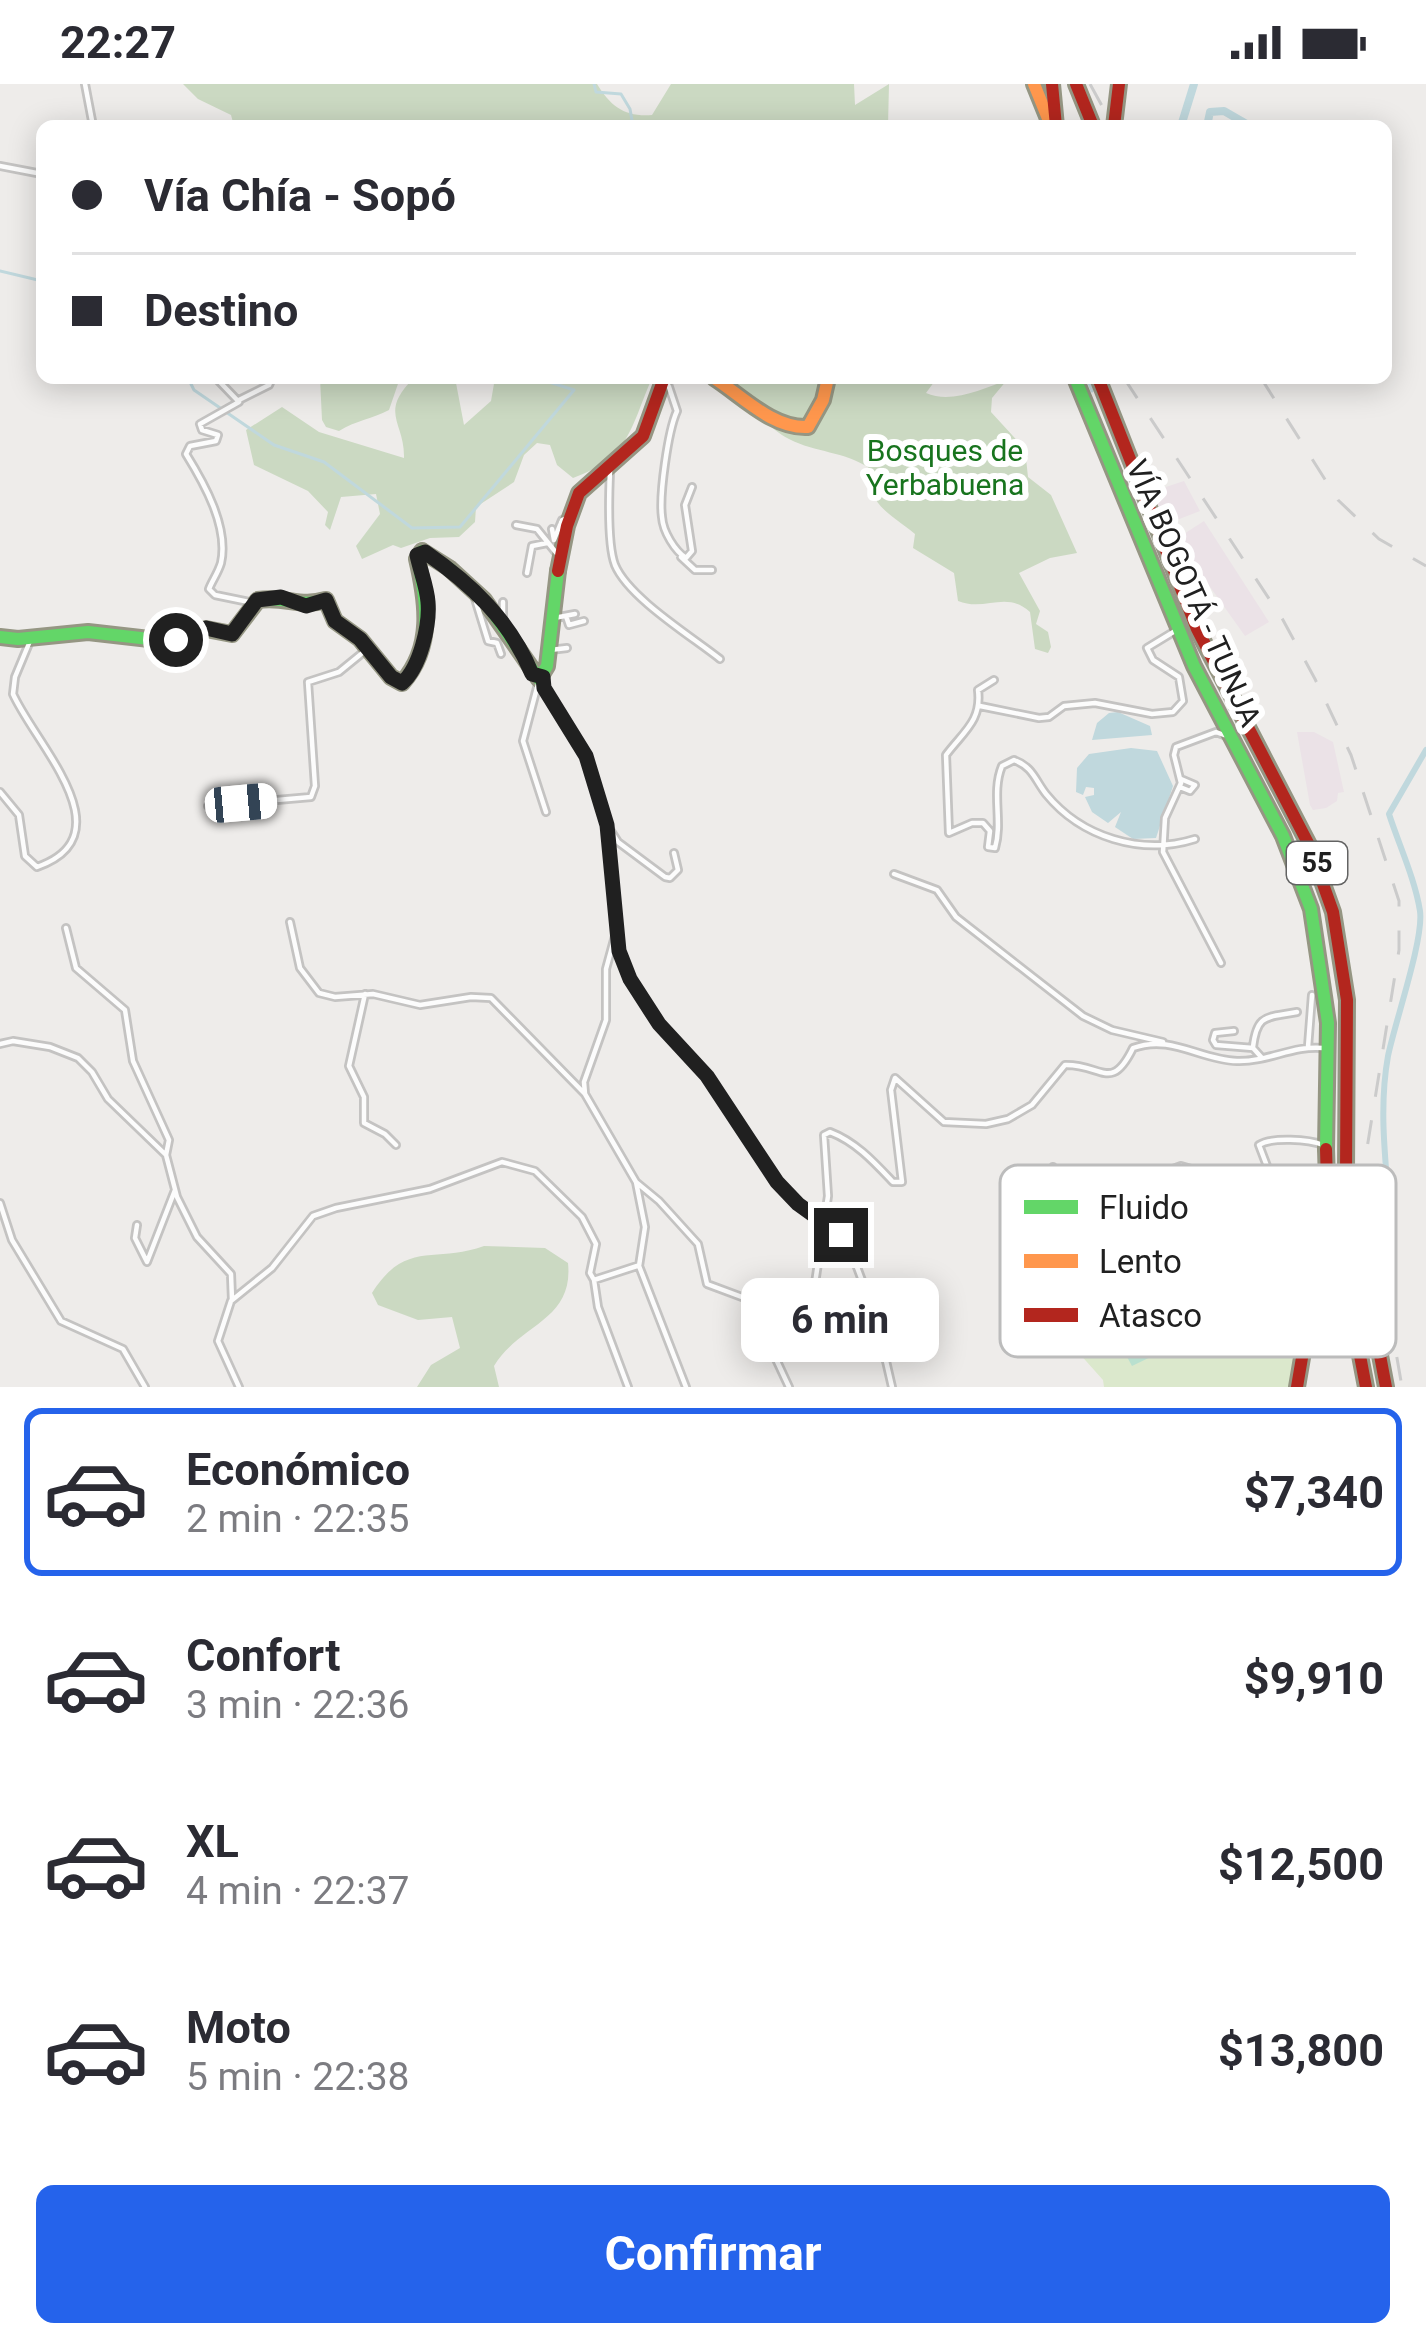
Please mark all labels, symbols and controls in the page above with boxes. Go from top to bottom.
text: 22:27 [60,16,176,69]
text: Vía Chía - Sopó [144,169,456,222]
text: Destino [144,284,298,337]
park label: Bosques de Yerbabuena [866,433,1024,502]
street label: VÍA BOGOTÁ - TUNJA [1119,454,1269,732]
route start [149,613,203,667]
car [204,782,278,824]
road number: 55 [1287,842,1347,884]
legend [1000,1165,1396,1357]
text: Fluido [1099,1188,1189,1227]
route end [814,1208,868,1262]
text: Lento [1099,1242,1182,1281]
callout: 6 min [742,1277,940,1361]
text: Atasco [1099,1296,1202,1335]
text: 6 min [791,1297,889,1343]
icon: car [42,1438,150,1546]
text: Económico [186,1443,410,1496]
text: $7,340 [1244,1466,1384,1519]
text: 2 min · 22:35 [186,1496,409,1542]
icon: car [42,1624,150,1732]
text: Confort [186,1629,340,1682]
text: $9,910 [1244,1652,1384,1705]
text: 3 min · 22:36 [186,1682,409,1728]
icon: car [42,1810,150,1918]
text: XL [186,1815,239,1868]
text: $12,500 [1218,1838,1384,1891]
text: 4 min · 22:37 [186,1868,409,1914]
icon: car [42,1996,150,2104]
text: Moto [186,2001,291,2054]
text: $13,800 [1218,2024,1384,2077]
text: 5 min · 22:38 [186,2054,409,2100]
button: Confirmar [36,2185,1390,2323]

